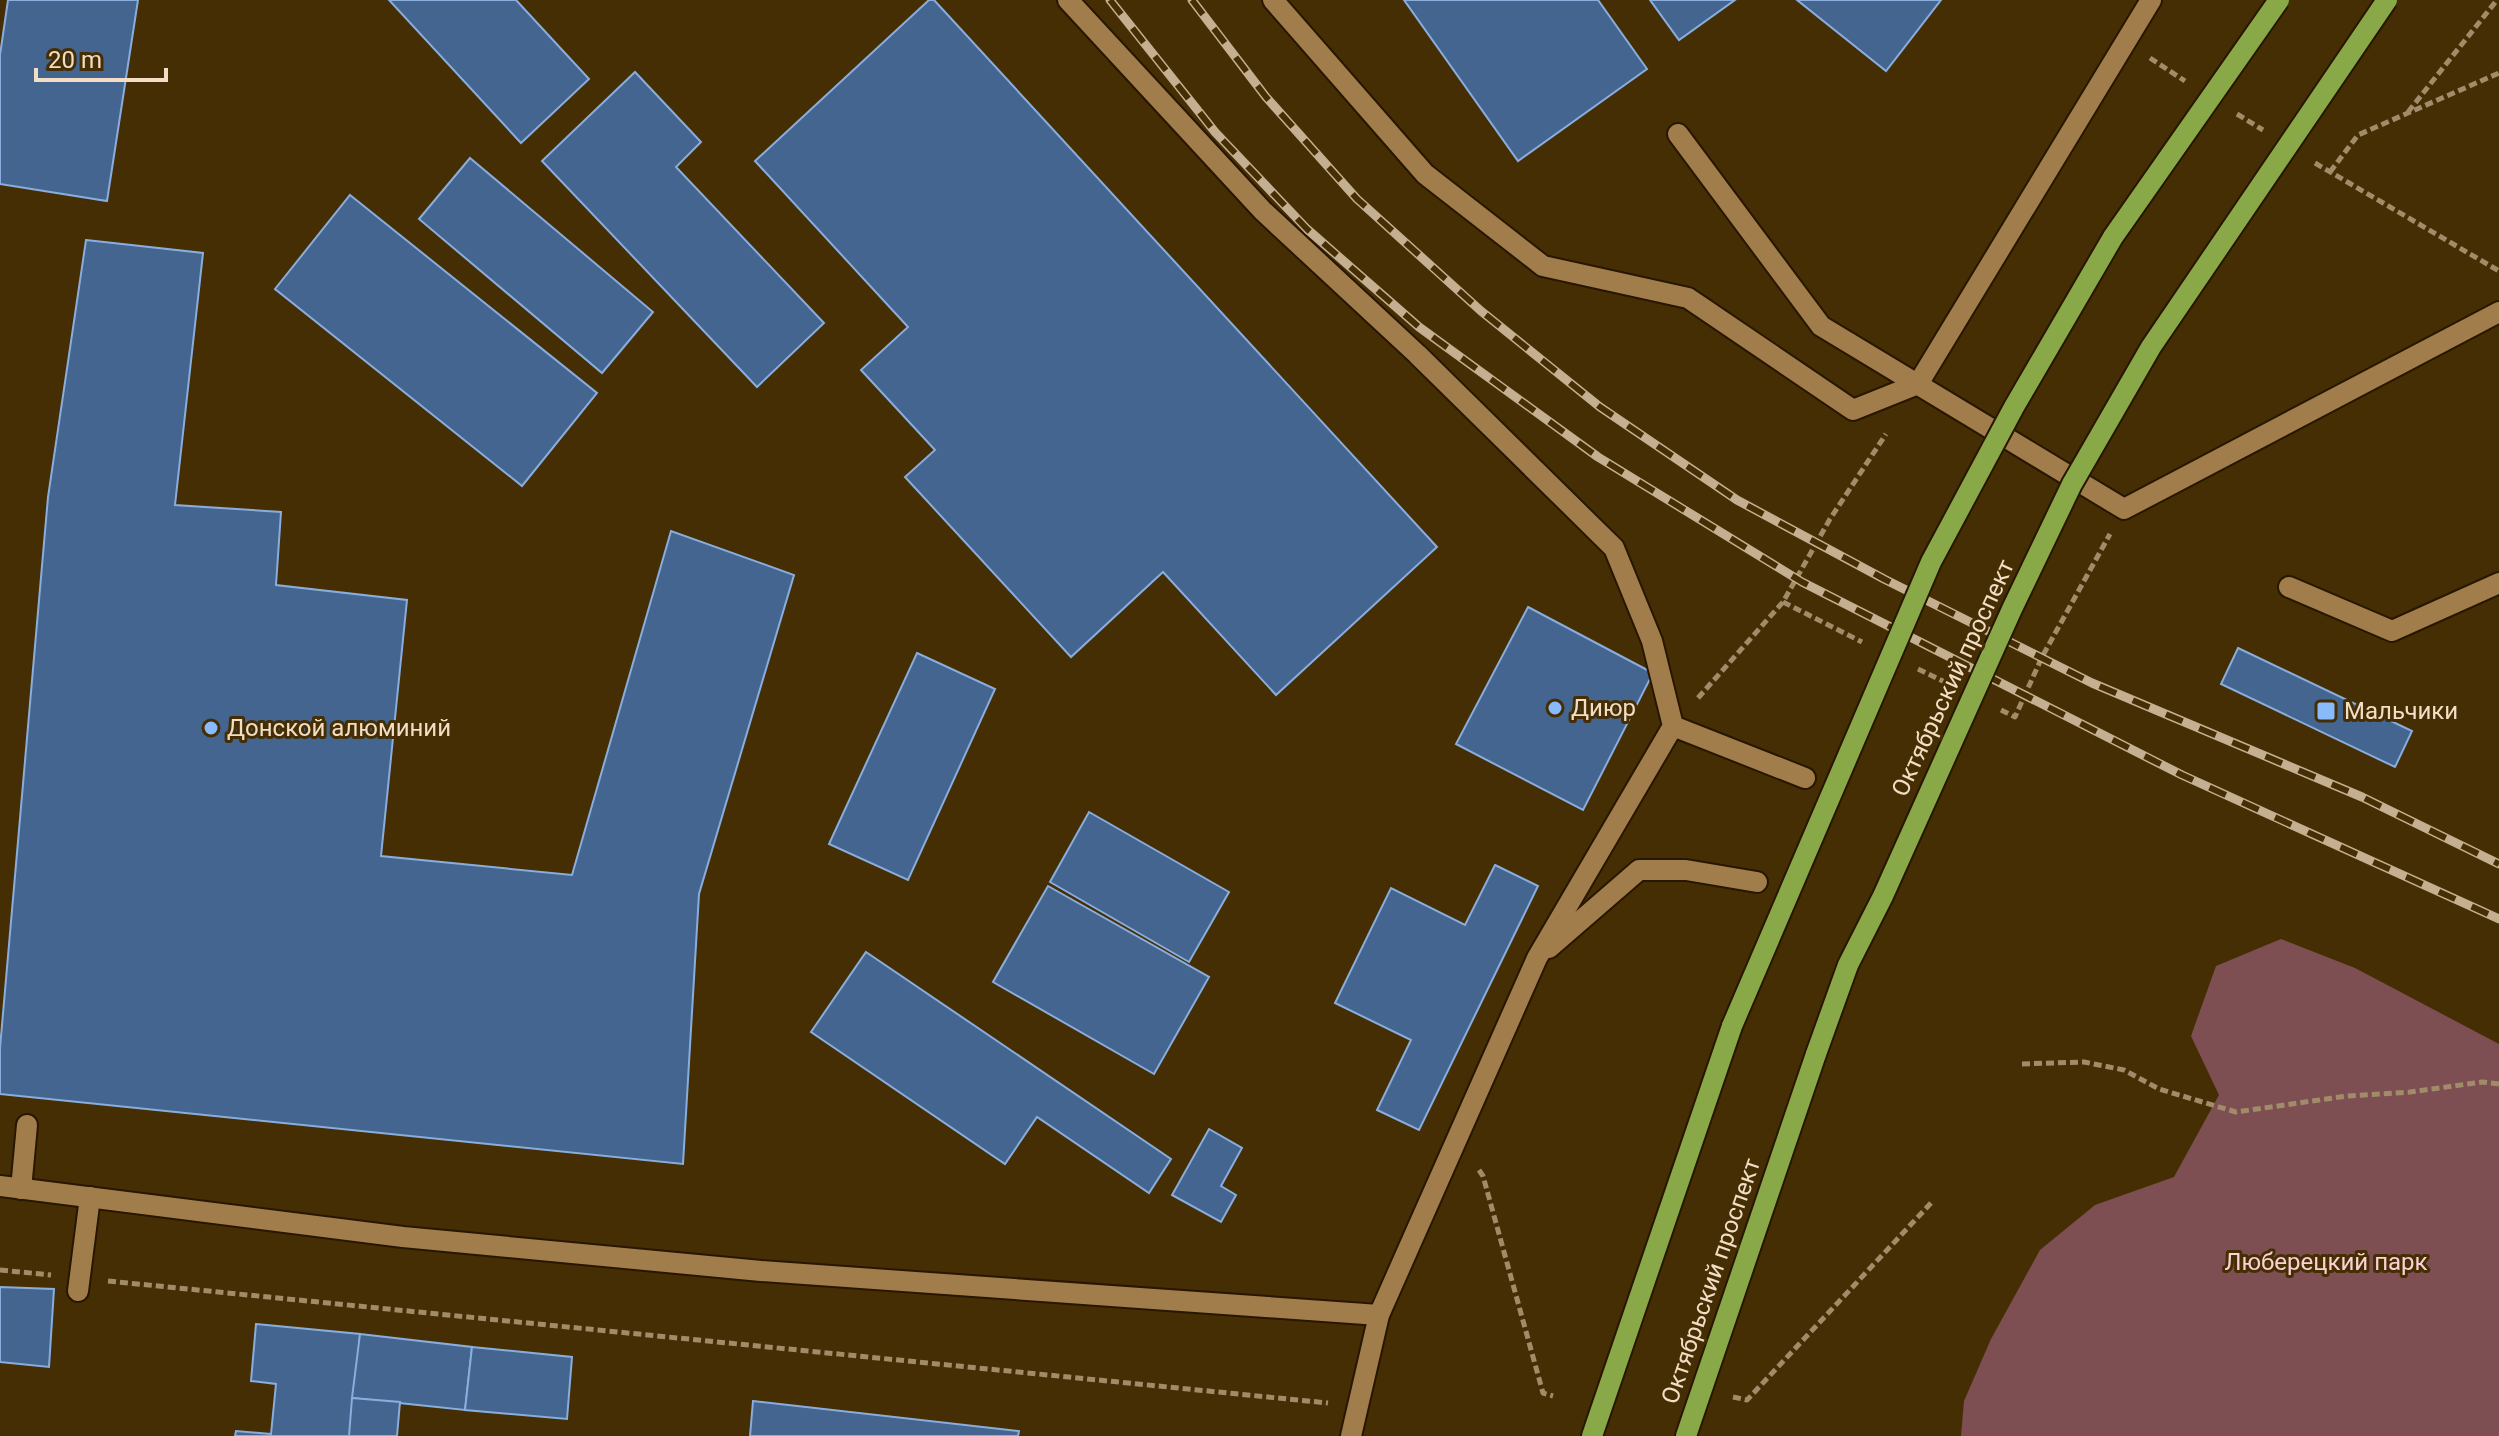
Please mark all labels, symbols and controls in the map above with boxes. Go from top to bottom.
scale bar [36,32,166,82]
text: 20 m [48,46,102,74]
street label: Октябрьский проспект [1886,555,2020,801]
place label: Диюр [1571,694,1636,722]
place label: Мальчики [2344,697,2458,725]
marker: Диюр [1546,699,1564,717]
marker: Мальчики [2315,700,2337,722]
place label: Донской алюминий [227,714,451,742]
marker: Донской алюминий [202,719,220,737]
street label: Октябрьский проспект [1656,1154,1766,1407]
park label: Люберецкий парк [2224,1248,2428,1276]

